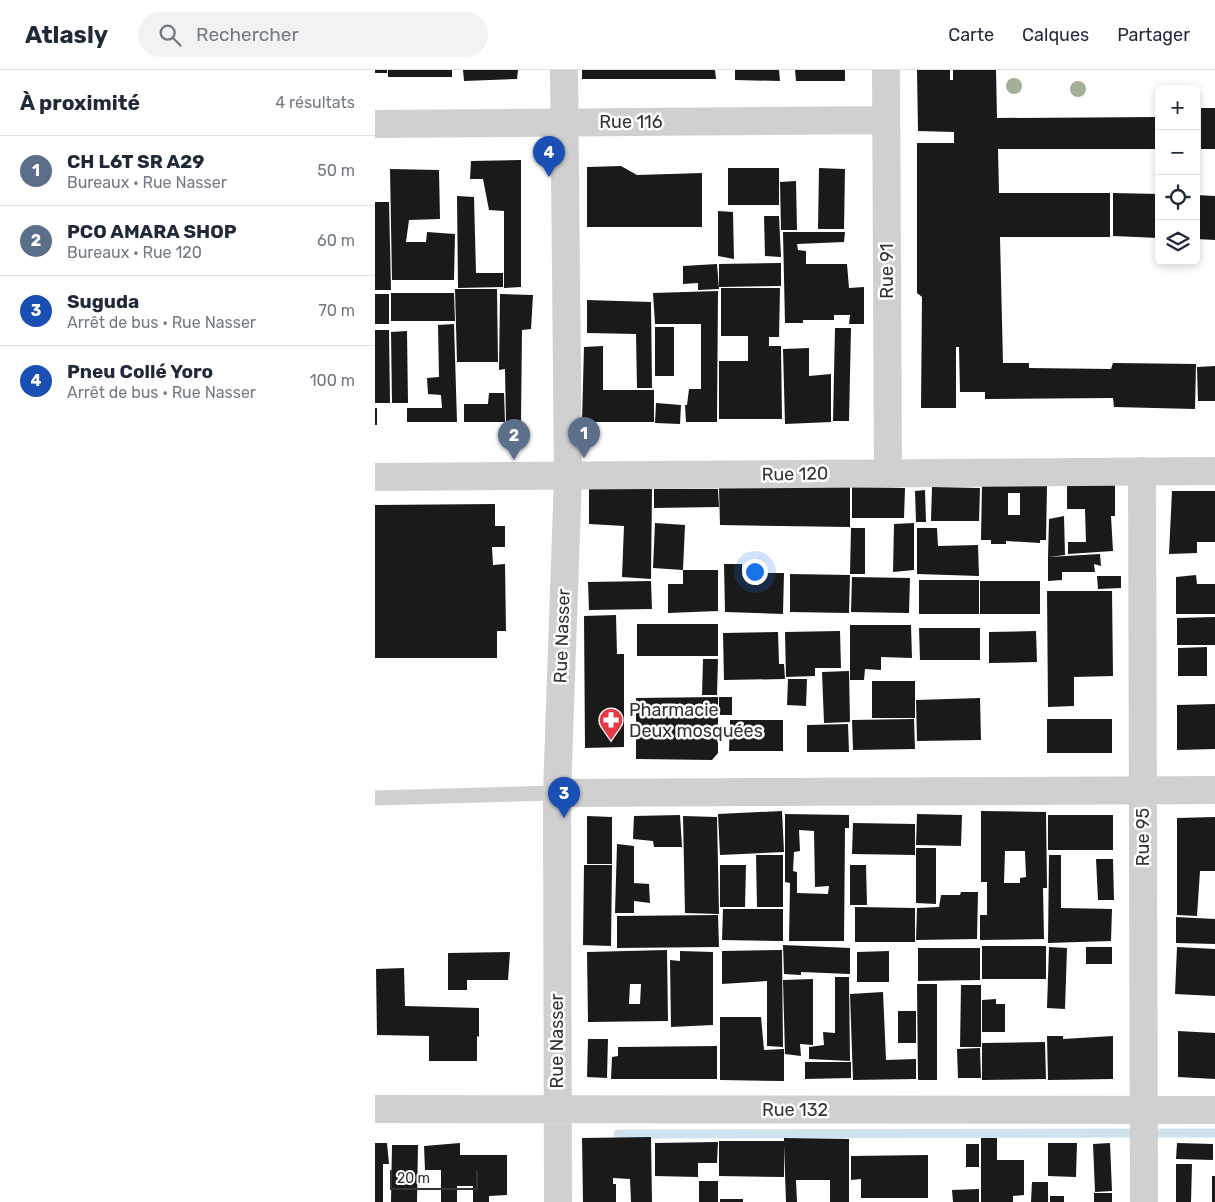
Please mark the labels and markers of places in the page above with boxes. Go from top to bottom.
pin: 4 [533,136,565,177]
pin: 1 [568,417,600,458]
pin: 2 [498,419,530,460]
place label: Pharmacie Deux mosquées [629,699,763,742]
pharmacy icon: Pharmacie Deux mosquées [598,707,624,741]
pin: 3 [548,777,580,818]

